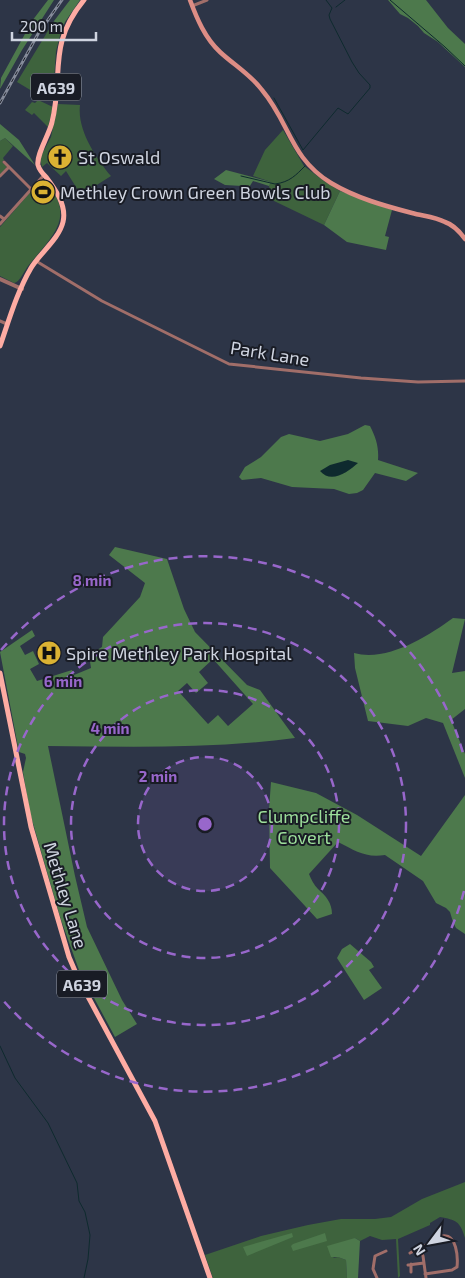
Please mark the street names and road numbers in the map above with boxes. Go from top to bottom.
road number: A639 [31,74,81,100]
street label: Park Lane [229,336,311,370]
street label: Methley Lane [39,839,93,951]
road number: A639 [57,971,107,998]

